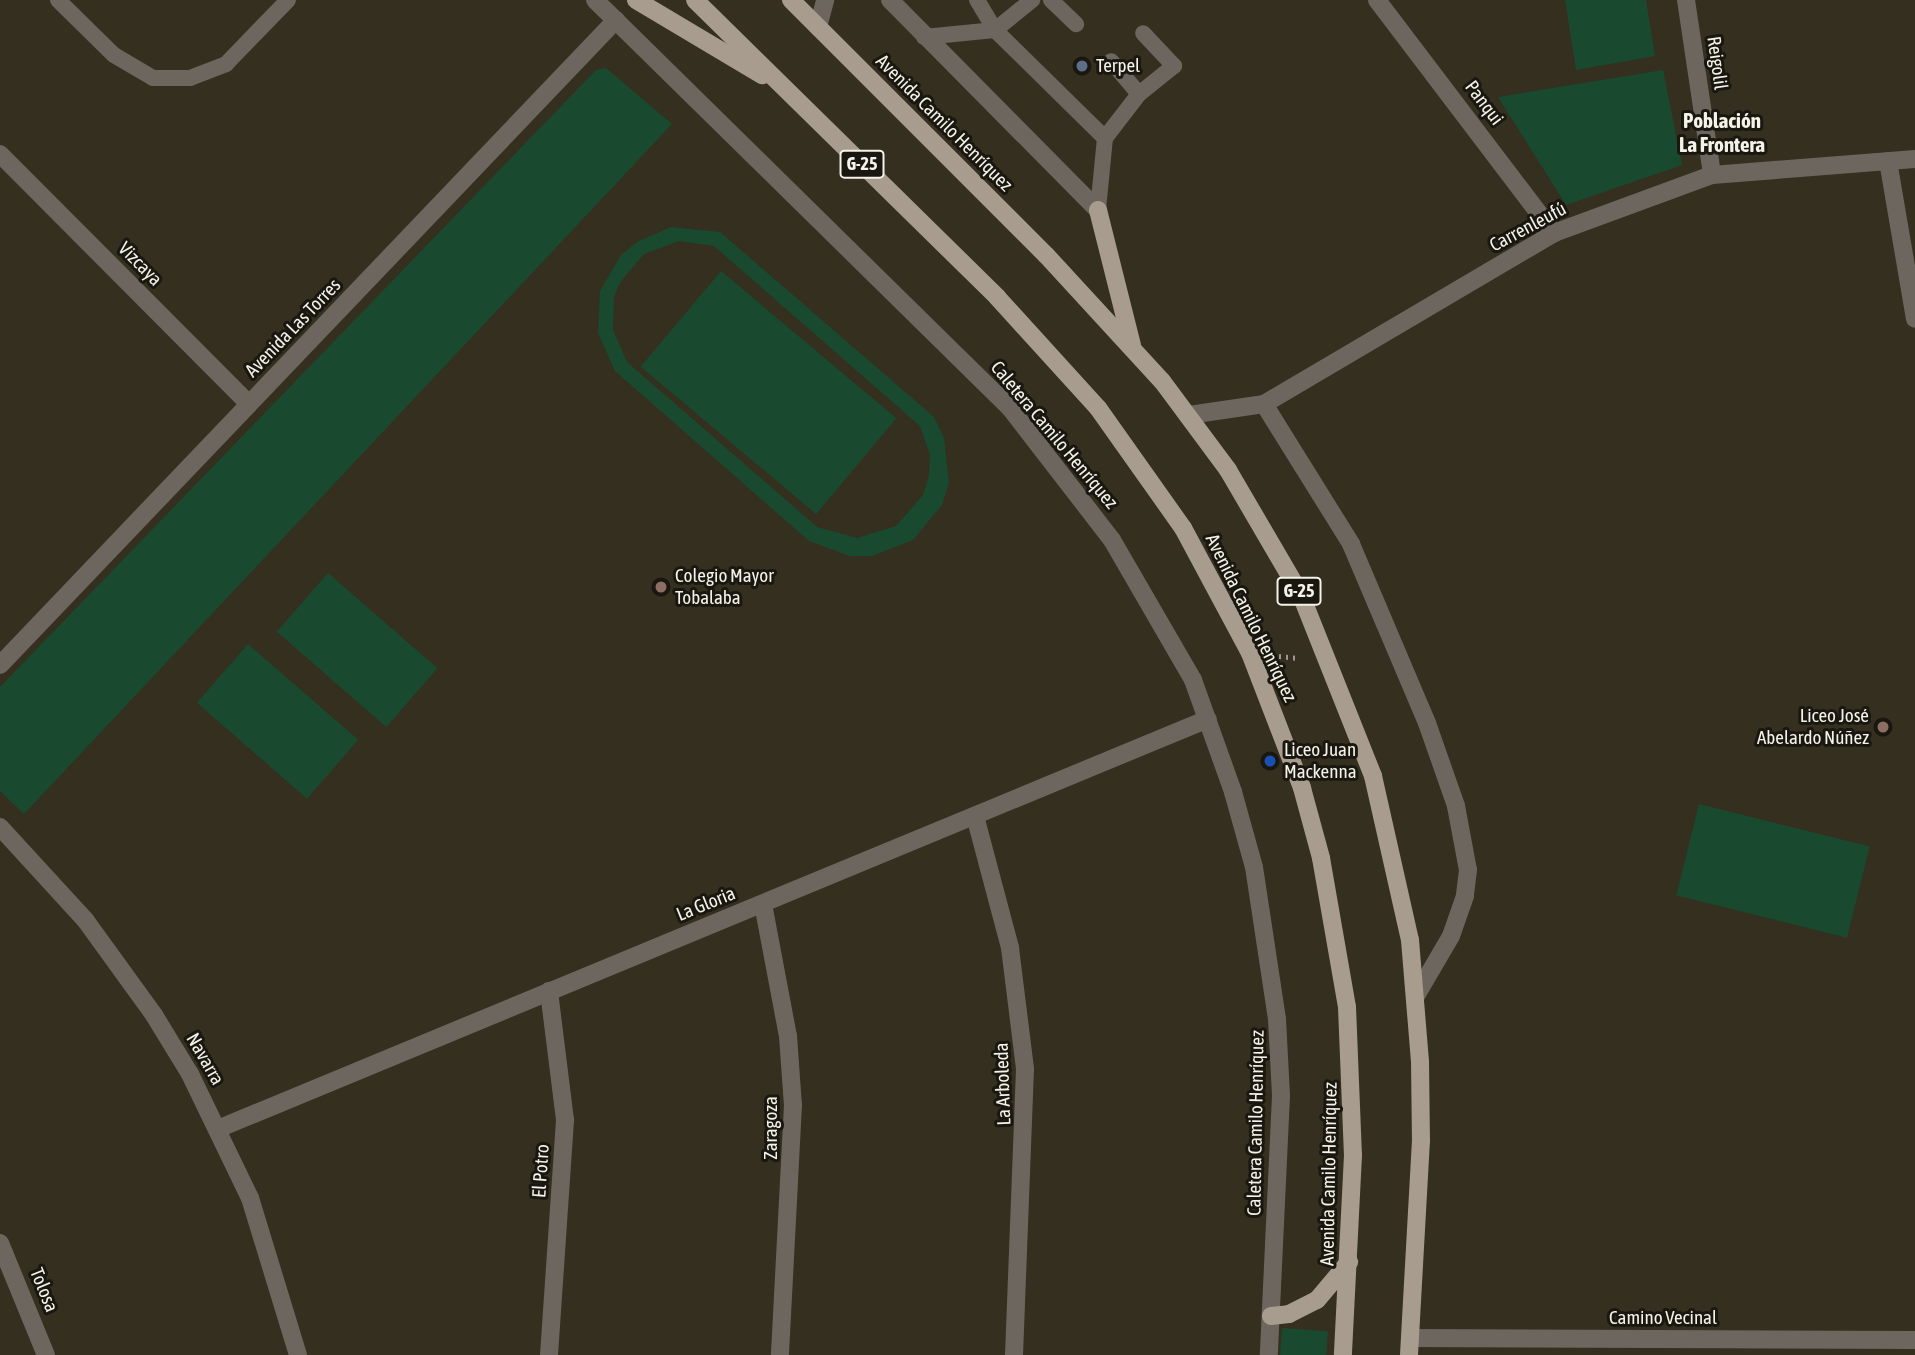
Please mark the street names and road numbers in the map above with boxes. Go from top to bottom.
street label: Reigolil [1702,35,1732,91]
street label: Avenida Camilo Henríquez [871,50,1017,196]
street label: Panqui [1460,76,1508,130]
road number: G-25 [839,149,885,178]
street label: Carrenleufú [1486,197,1570,257]
street label: Vizcaya [113,237,167,291]
street label: Avenida Las Torres [240,274,346,382]
street label: Caletera Camilo Henríquez [986,357,1122,513]
street label: Avenida Camilo Henríquez [1200,530,1302,706]
road number: G-25 [1276,576,1322,606]
street label: La Gloria [673,882,739,926]
street label: Navarra [181,1029,229,1089]
street label: Caletera Camilo Henríquez [1243,1030,1269,1216]
street label: La Arboleda [990,1042,1016,1126]
street label: Avenida Camilo Henríquez [1316,1082,1342,1266]
street label: Zaragoza [760,1096,782,1160]
street label: El Potro [528,1143,554,1199]
street label: Tolosa [25,1265,63,1315]
street label: Camino Vecinal [1609,1307,1717,1329]

